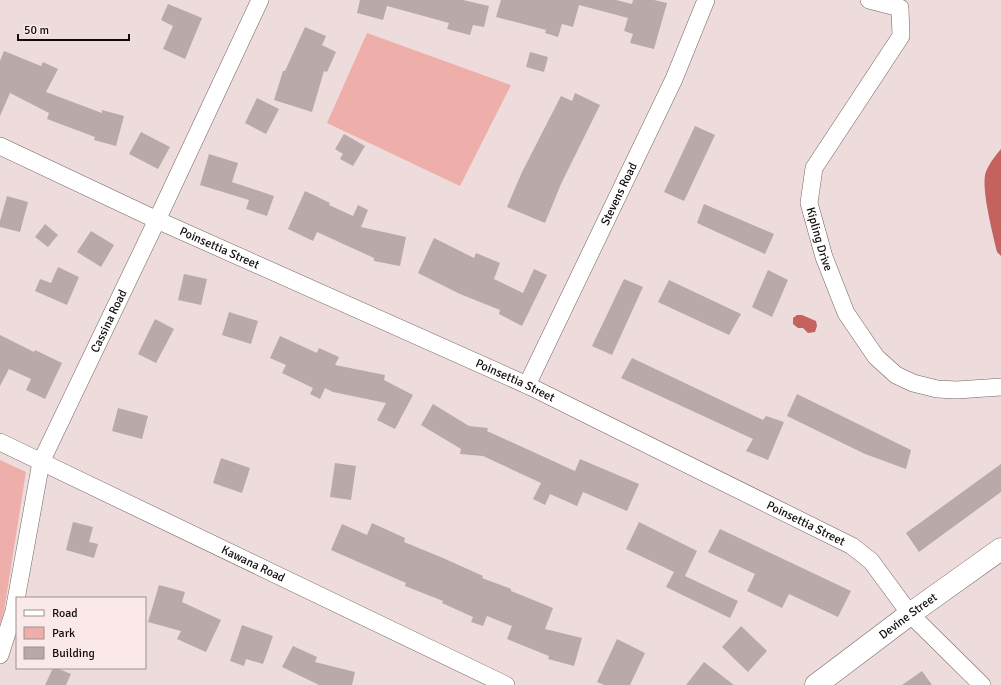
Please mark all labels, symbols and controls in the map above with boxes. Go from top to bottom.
scale bar [18,16,129,42]
text: 50 m [24,23,49,38]
street label: Stevens Road [598,160,641,228]
street label: Kipling Drive [803,206,836,273]
street label: Poinsettia Street [177,224,261,273]
street label: Cassina Road [88,287,131,355]
street label: Poinsettia Street [473,356,557,406]
street label: Poinsettia Street [764,498,847,549]
street label: Kawana Road [219,542,287,586]
street label: Devine Street [876,590,940,643]
legend [16,597,146,669]
text: Road [52,606,78,621]
text: Park [52,626,75,641]
text: Building [52,646,95,661]

